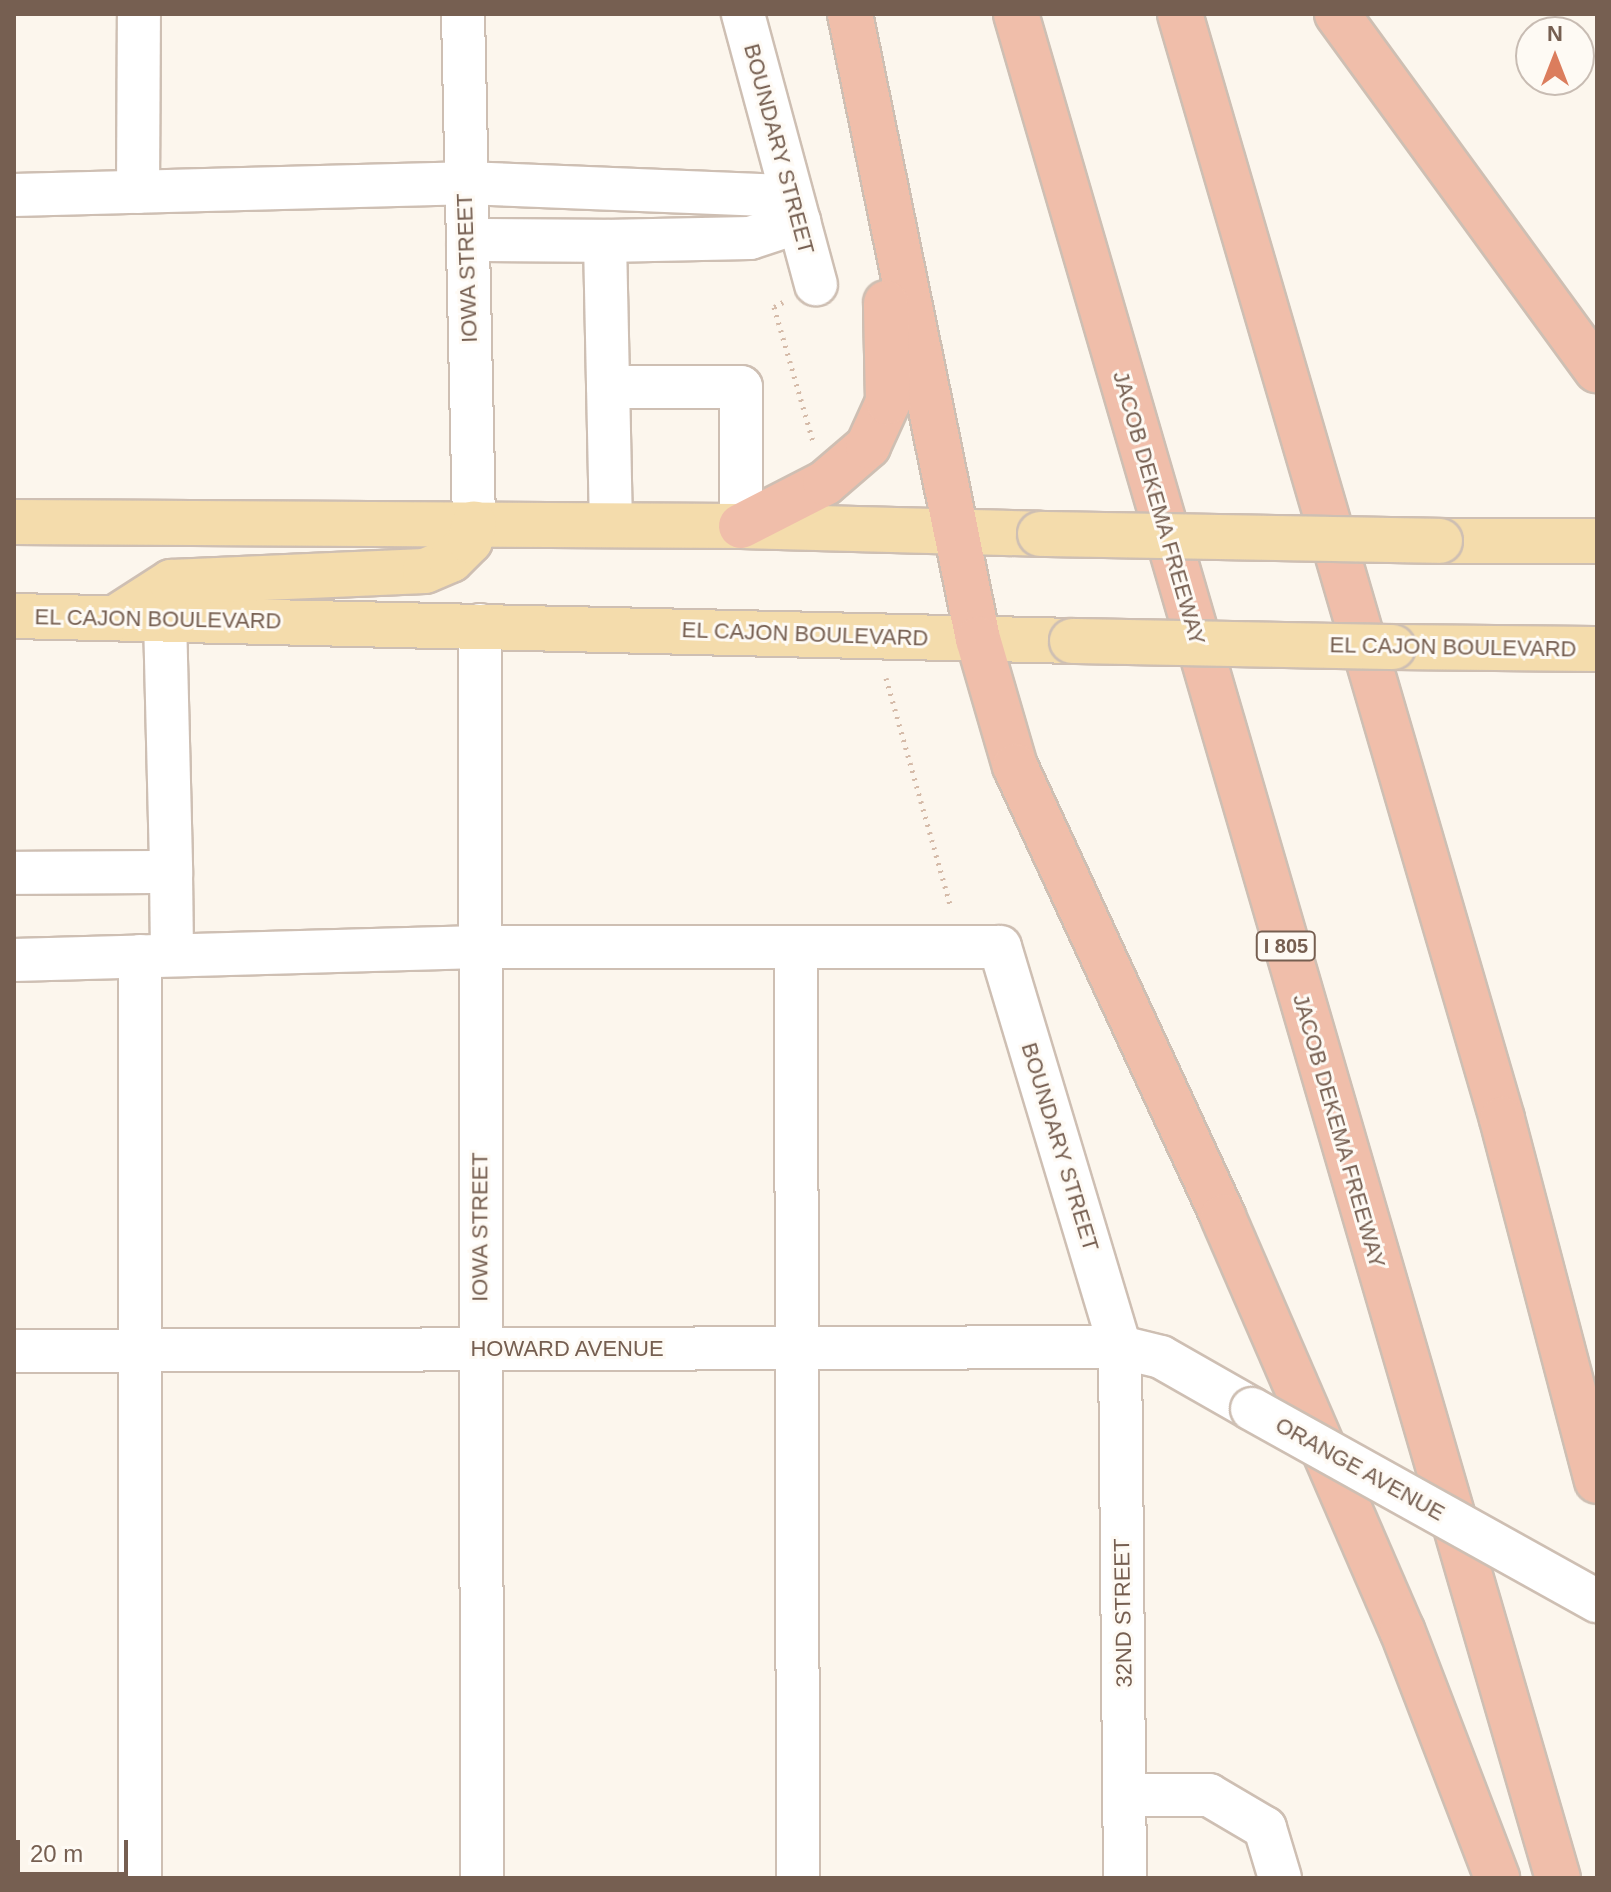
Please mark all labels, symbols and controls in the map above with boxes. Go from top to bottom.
north arrow [1515,16,1595,96]
text: N [1547,21,1563,46]
street label: BOUNDARY STREET [738,41,820,257]
street label: IOWA STREET [451,192,483,344]
street label: JACOB DEKEMA FREEWAY [1107,367,1211,649]
street label: EL CAJON BOULEVARD [34,604,282,634]
street label: EL CAJON BOULEVARD [681,616,929,652]
street label: EL CAJON BOULEVARD [1329,632,1577,662]
road number: I 805 [1254,930,1318,962]
street label: JACOB DEKEMA FREEWAY [1287,990,1391,1272]
street label: BOUNDARY STREET [1016,1039,1104,1255]
street label: IOWA STREET [467,1152,493,1302]
street label: HOWARD AVENUE [470,1336,664,1362]
street label: ORANGE AVENUE [1270,1411,1450,1527]
street label: 32ND STREET [1109,1538,1137,1688]
scale bar [20,1824,132,1874]
text: 20 m [30,1840,83,1867]

